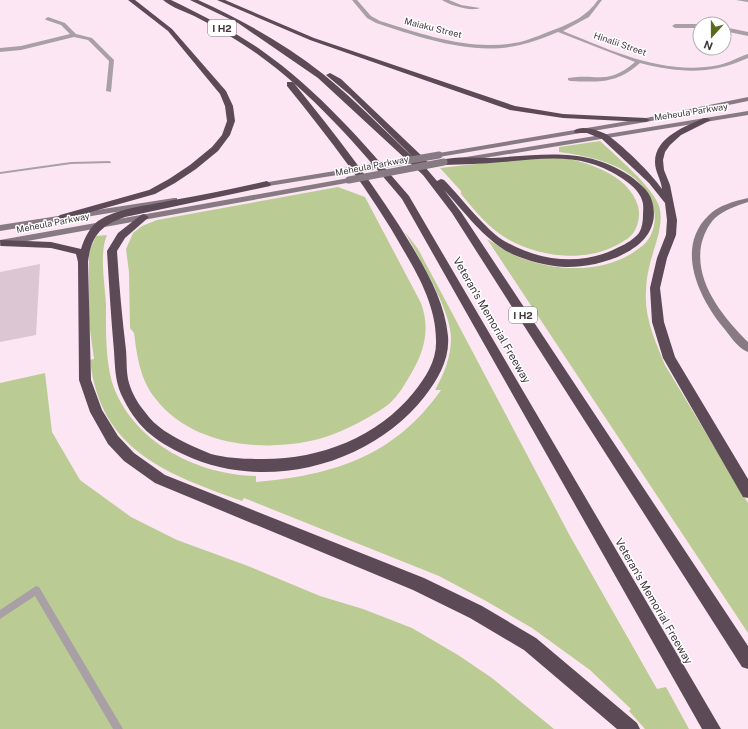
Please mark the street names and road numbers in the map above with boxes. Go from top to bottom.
street label: Maiaku Street [403,15,463,40]
road number: I H2 [208,20,236,36]
street label: Hinalii Street [592,29,648,58]
street label: Meheula Parkway [653,100,729,123]
street label: Meheula Parkway [334,153,410,178]
street label: Meheula Parkway [15,210,91,235]
street label: Veteran's Memorial Freeway [451,255,533,385]
road number: I H2 [509,307,537,323]
street label: Veteran's Memorial Freeway [613,536,695,666]

